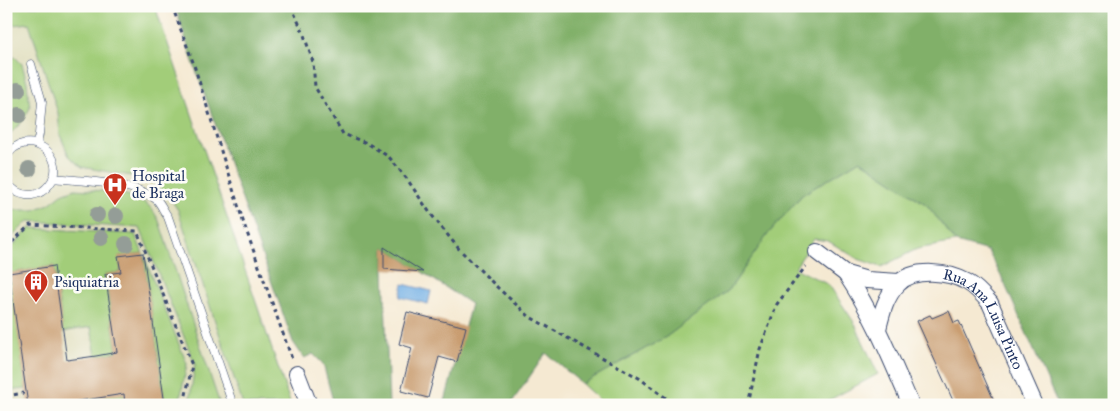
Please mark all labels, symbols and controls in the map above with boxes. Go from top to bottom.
place label: Hospital de Braga [132,167,186,202]
hospital icon: Hospital de Braga [102,172,128,206]
street label: Rua Ana Luisa Pinto [941,265,1027,372]
building icon: Psiquiatria [23,269,49,303]
place label: Psiquiatria [54,273,120,292]

